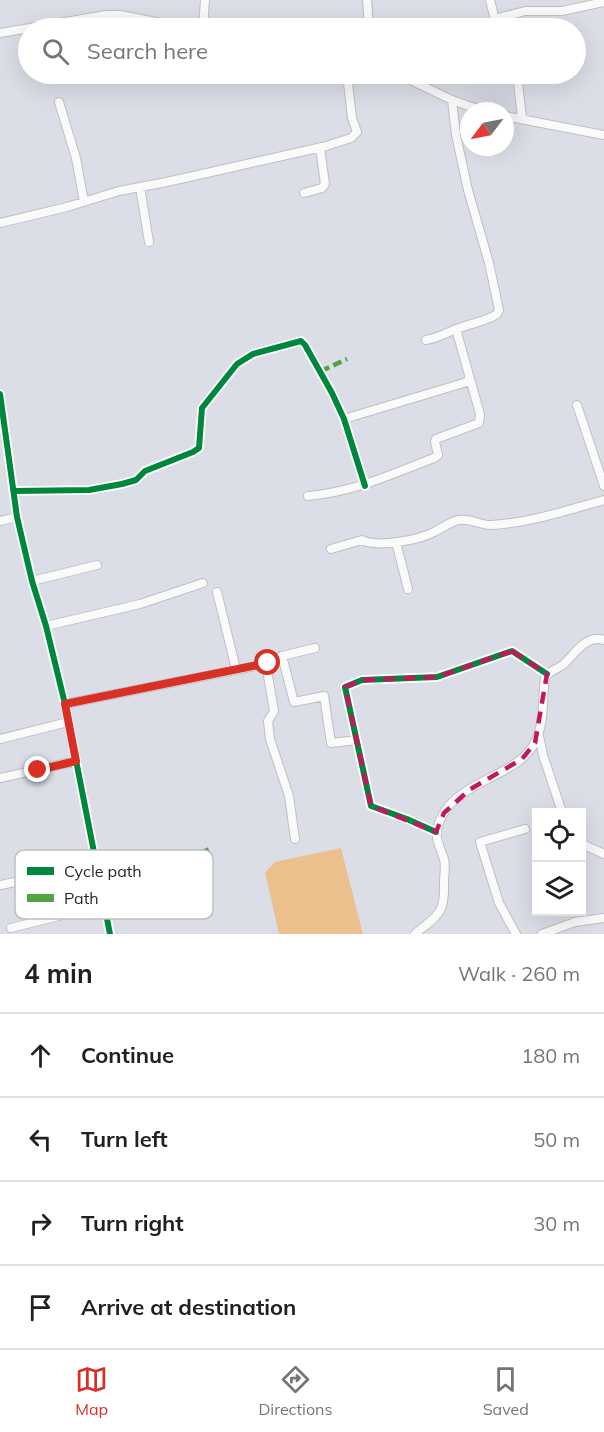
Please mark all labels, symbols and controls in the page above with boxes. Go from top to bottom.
search box [18,18,586,84]
icon: search [39,35,72,68]
text: Search here [87,37,208,65]
north arrow [460,102,514,156]
route start [254,649,280,675]
route end [24,756,50,782]
map controls [532,808,586,916]
button: locate [532,808,586,862]
legend [15,850,213,919]
text: Cycle path [64,861,142,881]
button: layers [532,862,586,916]
text: Path [64,888,99,908]
text: 4 min [24,957,93,990]
text: Walk · 260 m [458,961,580,986]
icon: ahead [24,1039,57,1072]
text: Continue [81,1041,174,1069]
text: 180 m [521,1043,580,1068]
icon: left [24,1123,57,1156]
text: Turn left [81,1125,168,1153]
text: 50 m [533,1127,580,1152]
icon: right [24,1207,57,1240]
text: Turn right [81,1209,184,1237]
text: 30 m [533,1211,580,1236]
icon: arrive [24,1291,57,1324]
text: Arrive at destination [81,1293,296,1321]
tab: Map [75,1363,108,1419]
tab: Directions [258,1363,332,1419]
tab: Saved [483,1363,529,1419]

